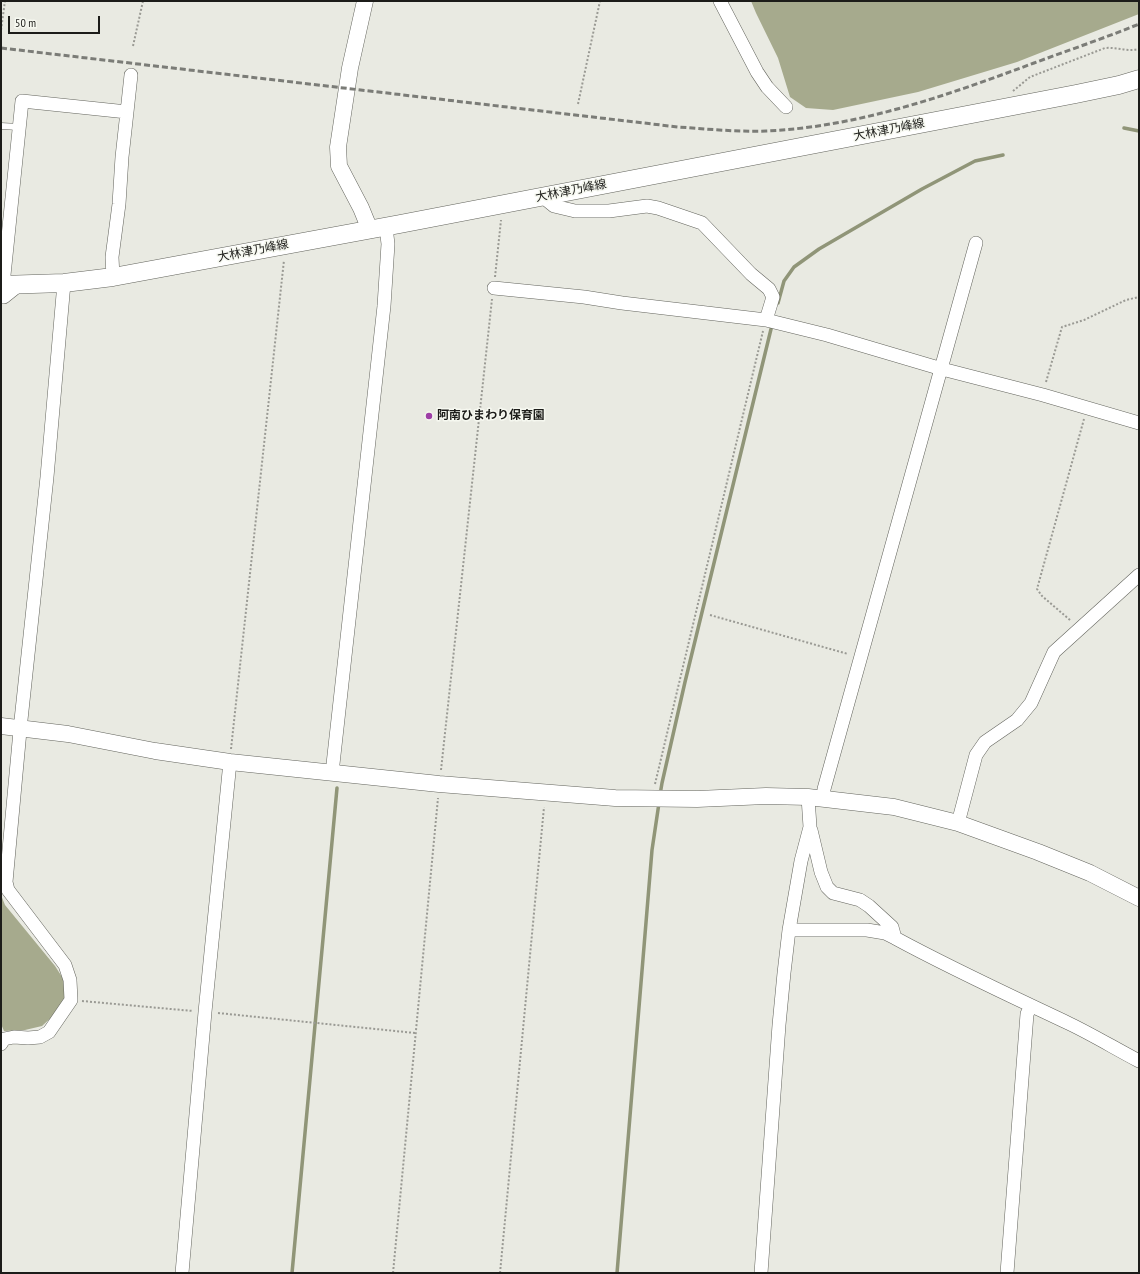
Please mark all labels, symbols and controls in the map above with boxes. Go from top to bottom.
scale bar [10,8,102,34]
text: 50 m [15,15,36,30]
street label: 大林津乃峰線 [852,116,926,144]
street label: 大林津乃峰線 [534,177,608,205]
street label: 大林津乃峰線 [216,237,290,265]
place label: 阿南ひまわり保育園 [437,409,545,423]
marker: 阿南ひまわり保育園 [424,411,434,421]

